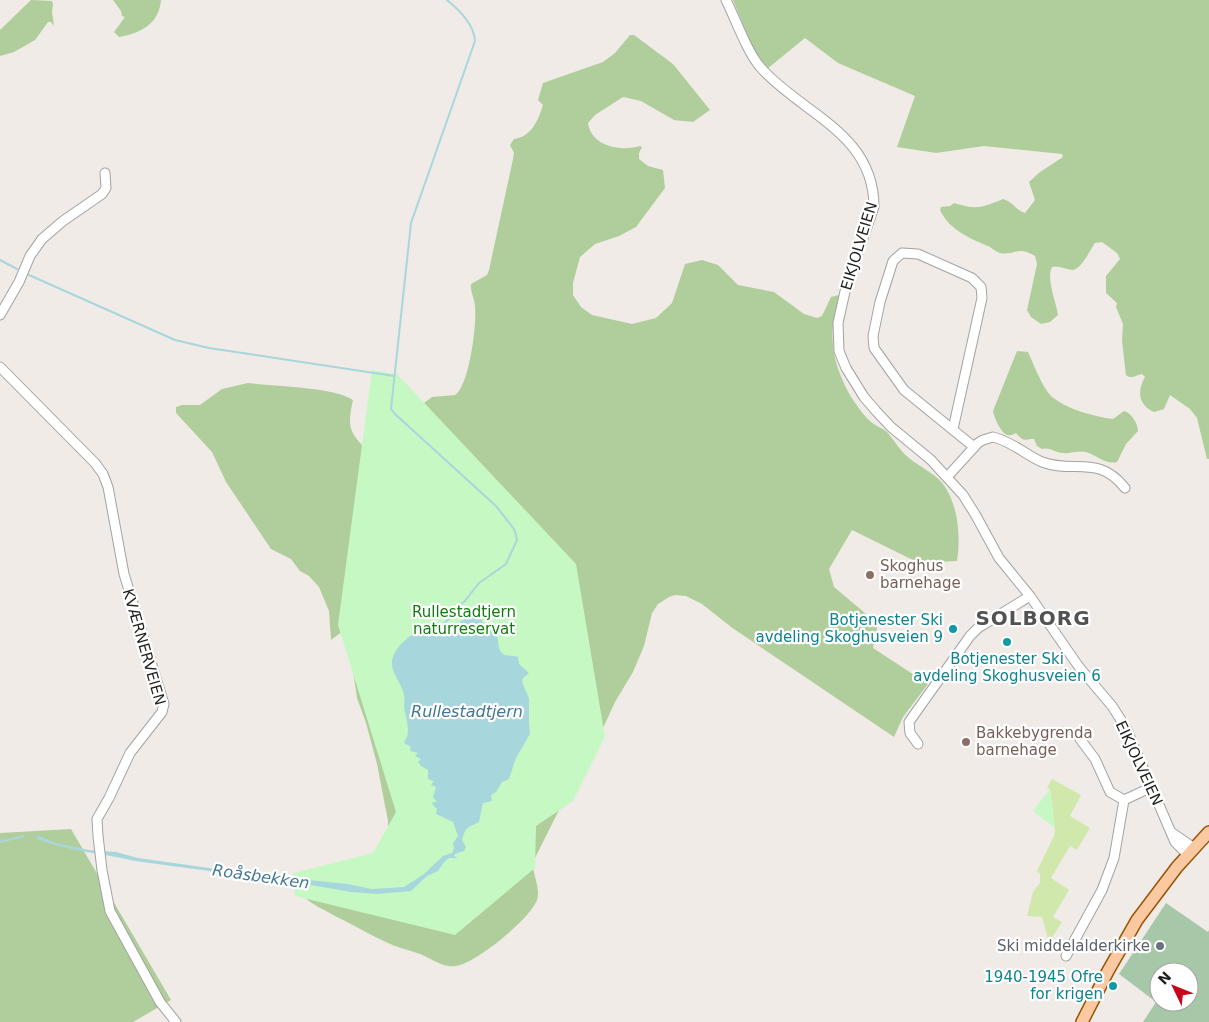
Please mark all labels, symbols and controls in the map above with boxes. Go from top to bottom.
street label: EIKJOLVEIEN [837,200,881,292]
place label: Skoghus barnehage [880,557,961,592]
marker: Skoghus barnehage [864,569,876,581]
street label: KVÆRNERVEIEN [119,587,169,707]
park label: Rullestadtjern naturreservat [412,603,516,638]
district label: SOLBORG [975,606,1091,630]
place label: Botjenester Ski avdeling Skoghusveien 9 [756,611,943,646]
marker: Botjenester Ski avdeling Skoghusveien 9 [947,623,959,635]
marker: Botjenester Ski avdeling Skoghusveien 6 [1001,636,1013,648]
place label: Botjenester Ski avdeling Skoghusveien 6 [913,650,1101,685]
water label: Rullestadtjern [411,702,523,721]
street label: EIKJOLVEIEN [1111,718,1167,808]
place label: Bakkebygrenda barnehage [976,724,1093,759]
marker: Bakkebygrenda barnehage [960,736,972,748]
water label: Roåsbekken [211,860,311,893]
place label: Ski middelalderkirke [997,937,1150,955]
marker: Ski middelalderkirke [1154,940,1166,952]
north arrow [1149,962,1199,1012]
place label: 1940-1945 Ofre for krigen [984,968,1103,1003]
text: N [1155,968,1174,988]
marker: 1940-1945 Ofre for krigen [1107,980,1119,992]

